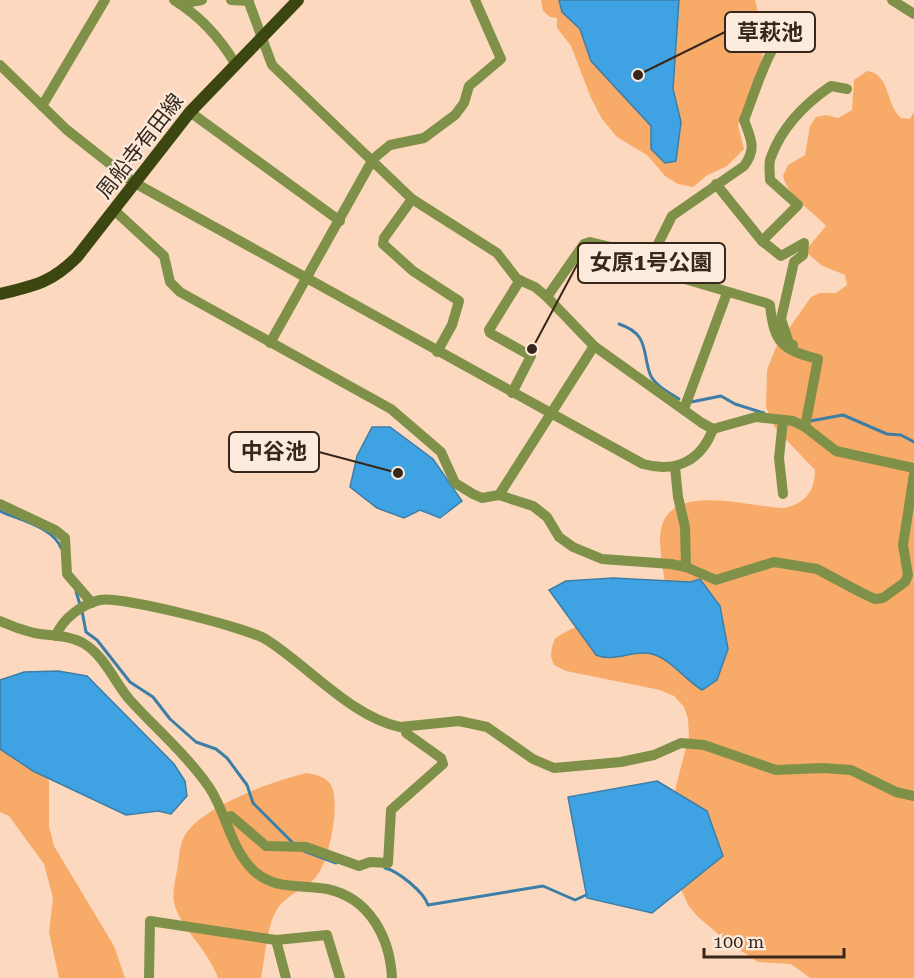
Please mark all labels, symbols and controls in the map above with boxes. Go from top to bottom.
callout: 草萩池 [725,12,815,52]
text: 草萩池 [737,20,803,45]
street label: 周船寺有田線 [92,89,188,203]
callout: 女原1号公園 [578,243,725,283]
text: 女原1号公園 [590,250,712,275]
callout: 中谷池 [229,432,319,472]
text: 中谷池 [241,439,307,464]
scale bar [704,921,844,959]
text: 100 m [713,931,764,952]

